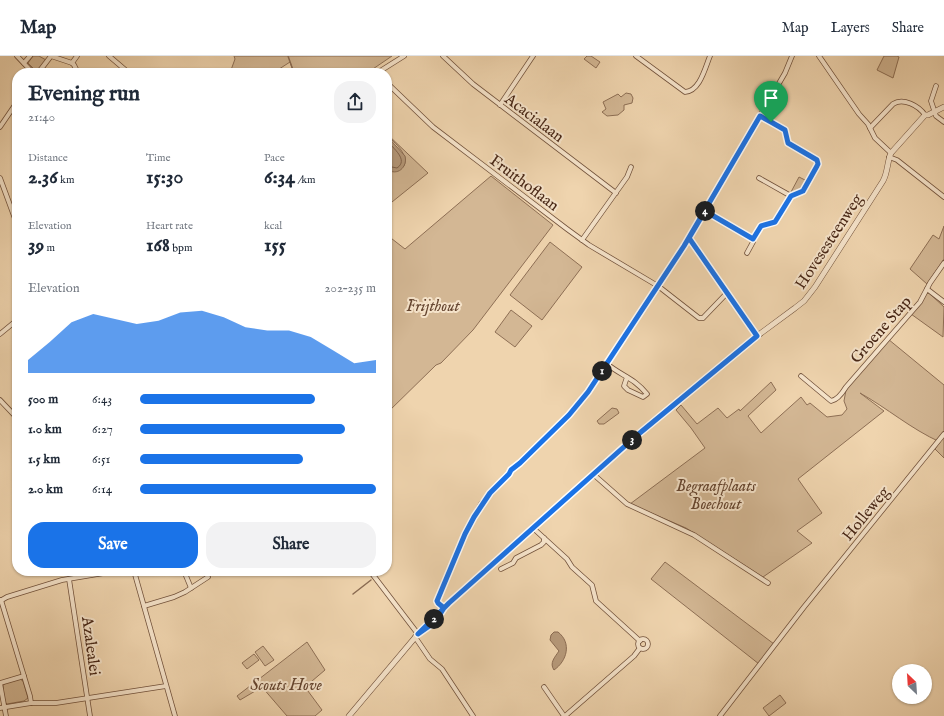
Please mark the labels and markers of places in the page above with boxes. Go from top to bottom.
pin [754,81,788,122]
pin: 4 [695,201,715,221]
pin: 1 [592,361,612,381]
pin: 3 [622,430,642,450]
pin: 2 [424,609,444,629]

